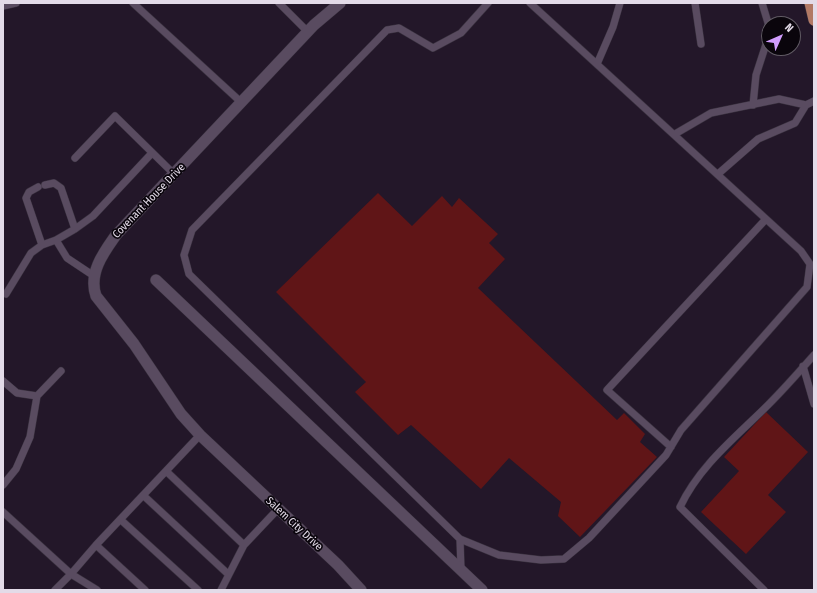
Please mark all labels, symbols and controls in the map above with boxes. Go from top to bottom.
north arrow [761,16,801,56]
text: N [782,21,796,35]
street label: Covenant House Drive [110,161,188,241]
street label: Salem City Drive [263,494,325,554]

